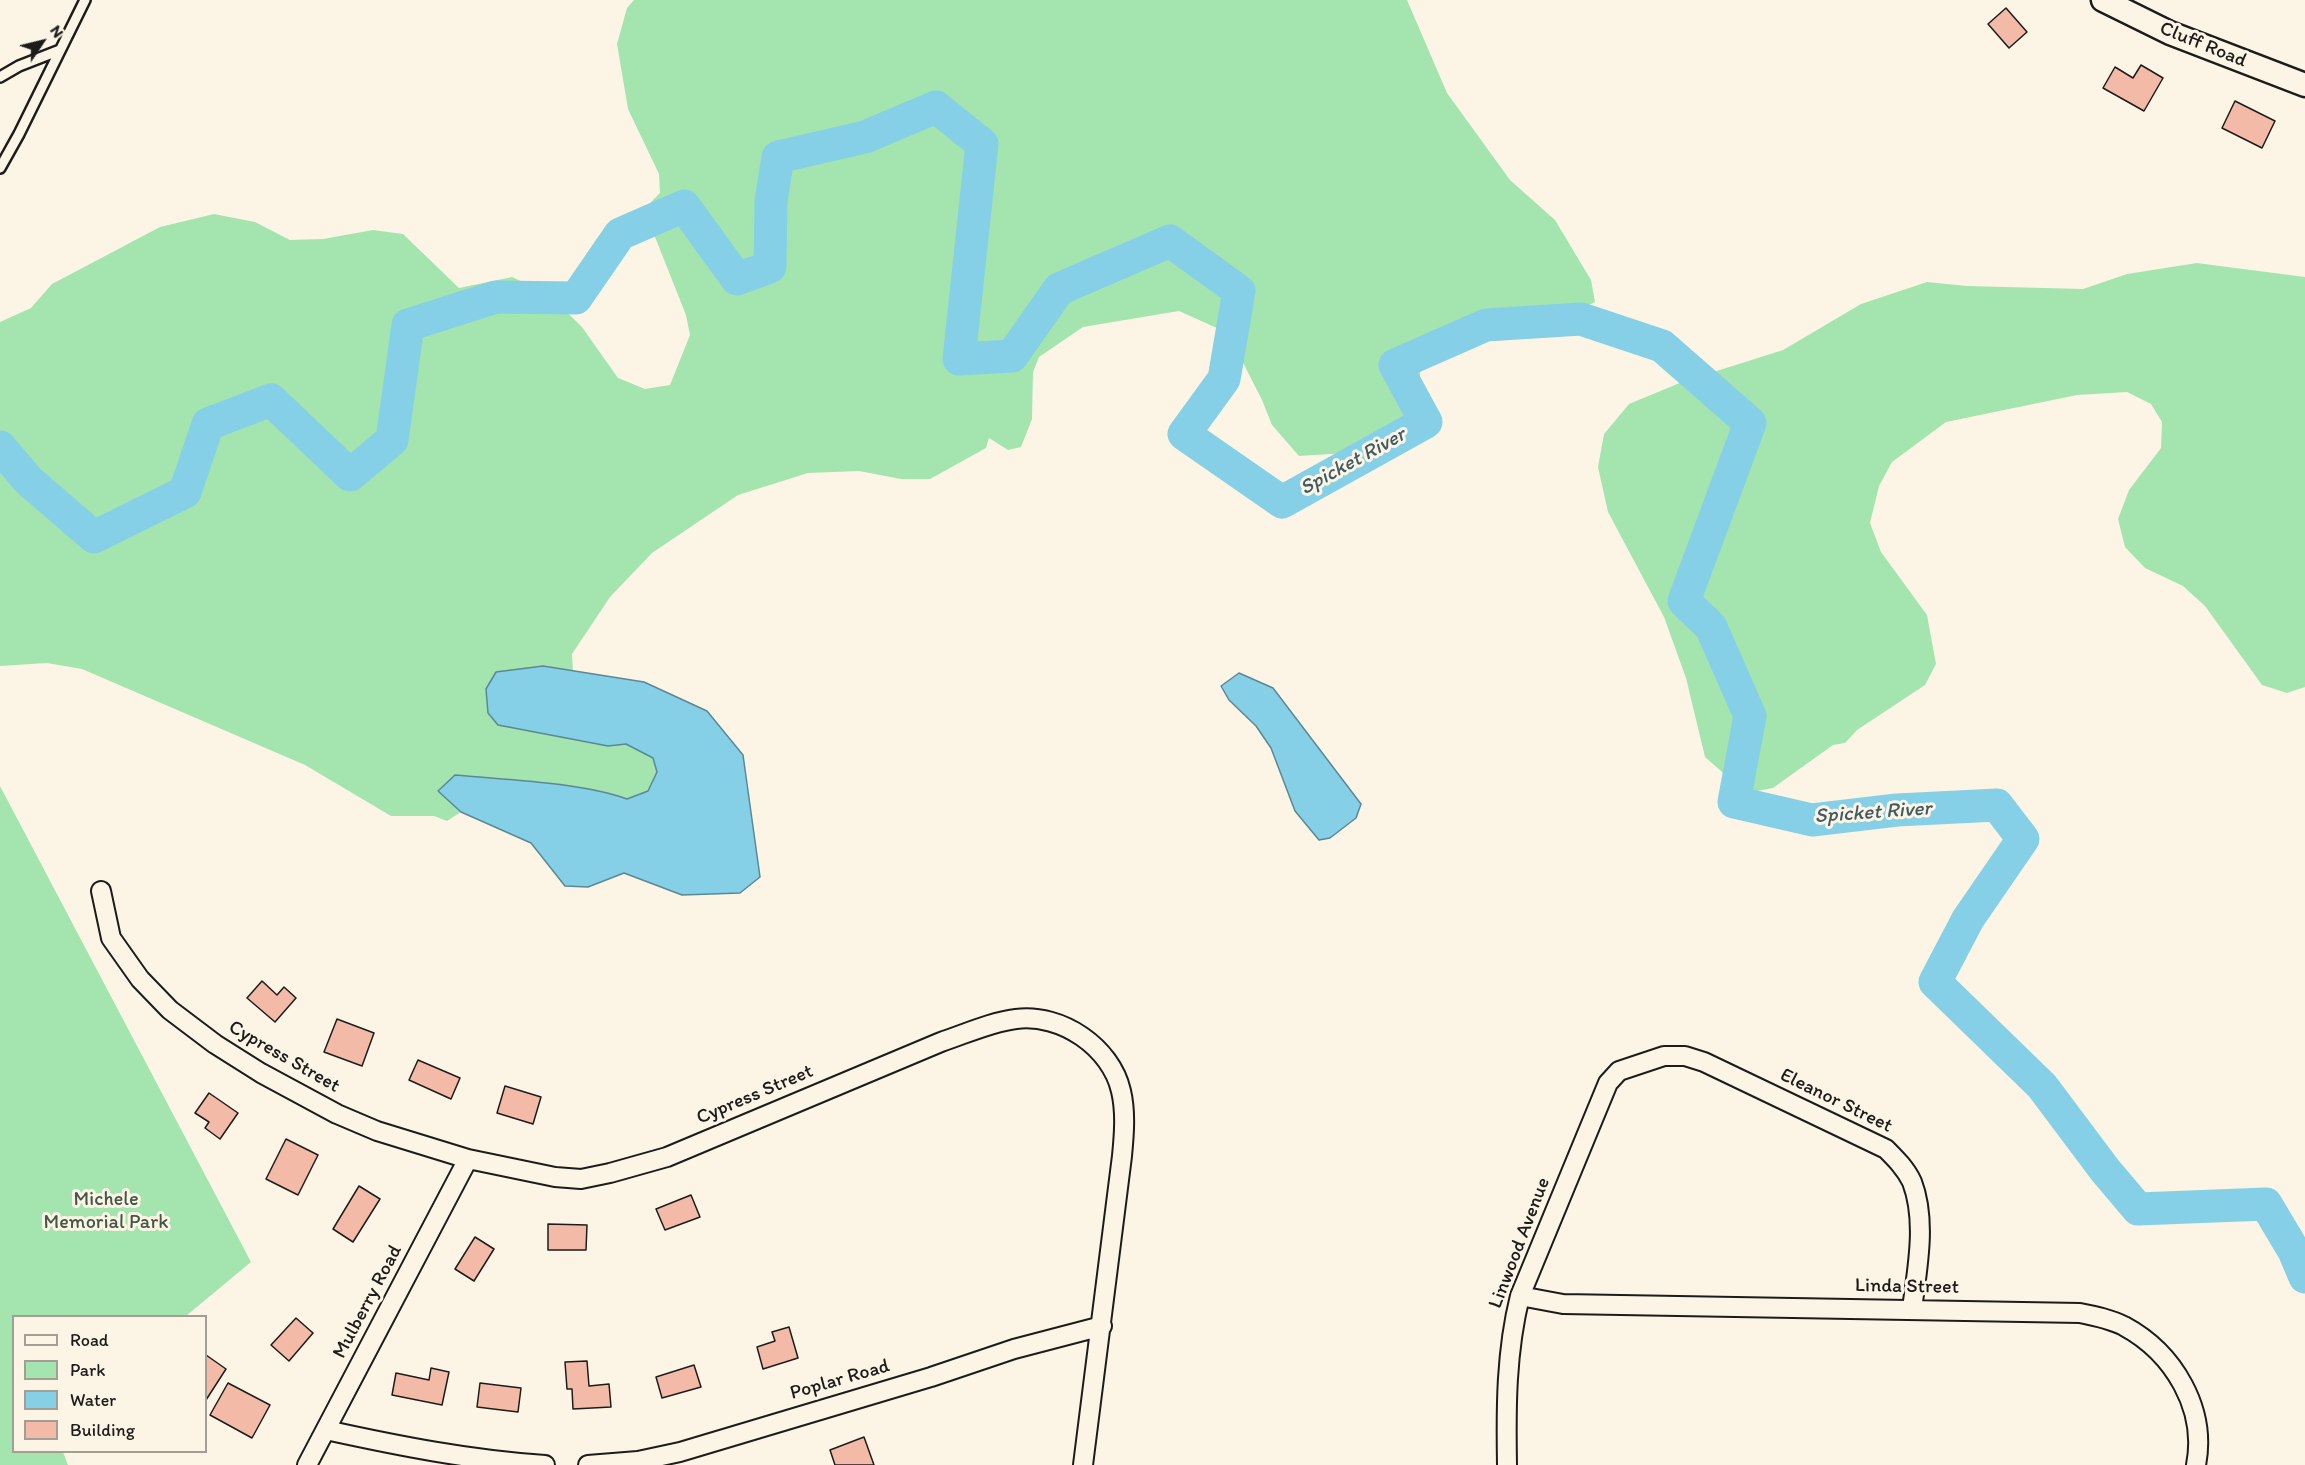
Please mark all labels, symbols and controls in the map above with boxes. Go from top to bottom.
north arrow [12,12,72,72]
street label: Cluff Road [2156,17,2250,73]
text: N [46,22,68,41]
water label: Spicket River [1296,423,1410,501]
water label: Spicket River [1814,796,1932,830]
street label: Cypress Street [224,1015,344,1099]
street label: Cypress Street [693,1060,817,1130]
street label: Eleanor Street [1776,1063,1896,1139]
street label: Linwood Avenue [1484,1174,1556,1312]
park label: Michele Memorial Park [44,1188,168,1235]
street label: Mulberry Road [328,1241,408,1363]
street label: Linda Street [1855,1274,1959,1300]
legend [12,1315,207,1453]
text: Road [70,1329,109,1351]
street label: Poplar Road [787,1354,893,1406]
text: Park [70,1359,105,1381]
text: Water [70,1389,116,1411]
text: Building [70,1419,135,1441]

